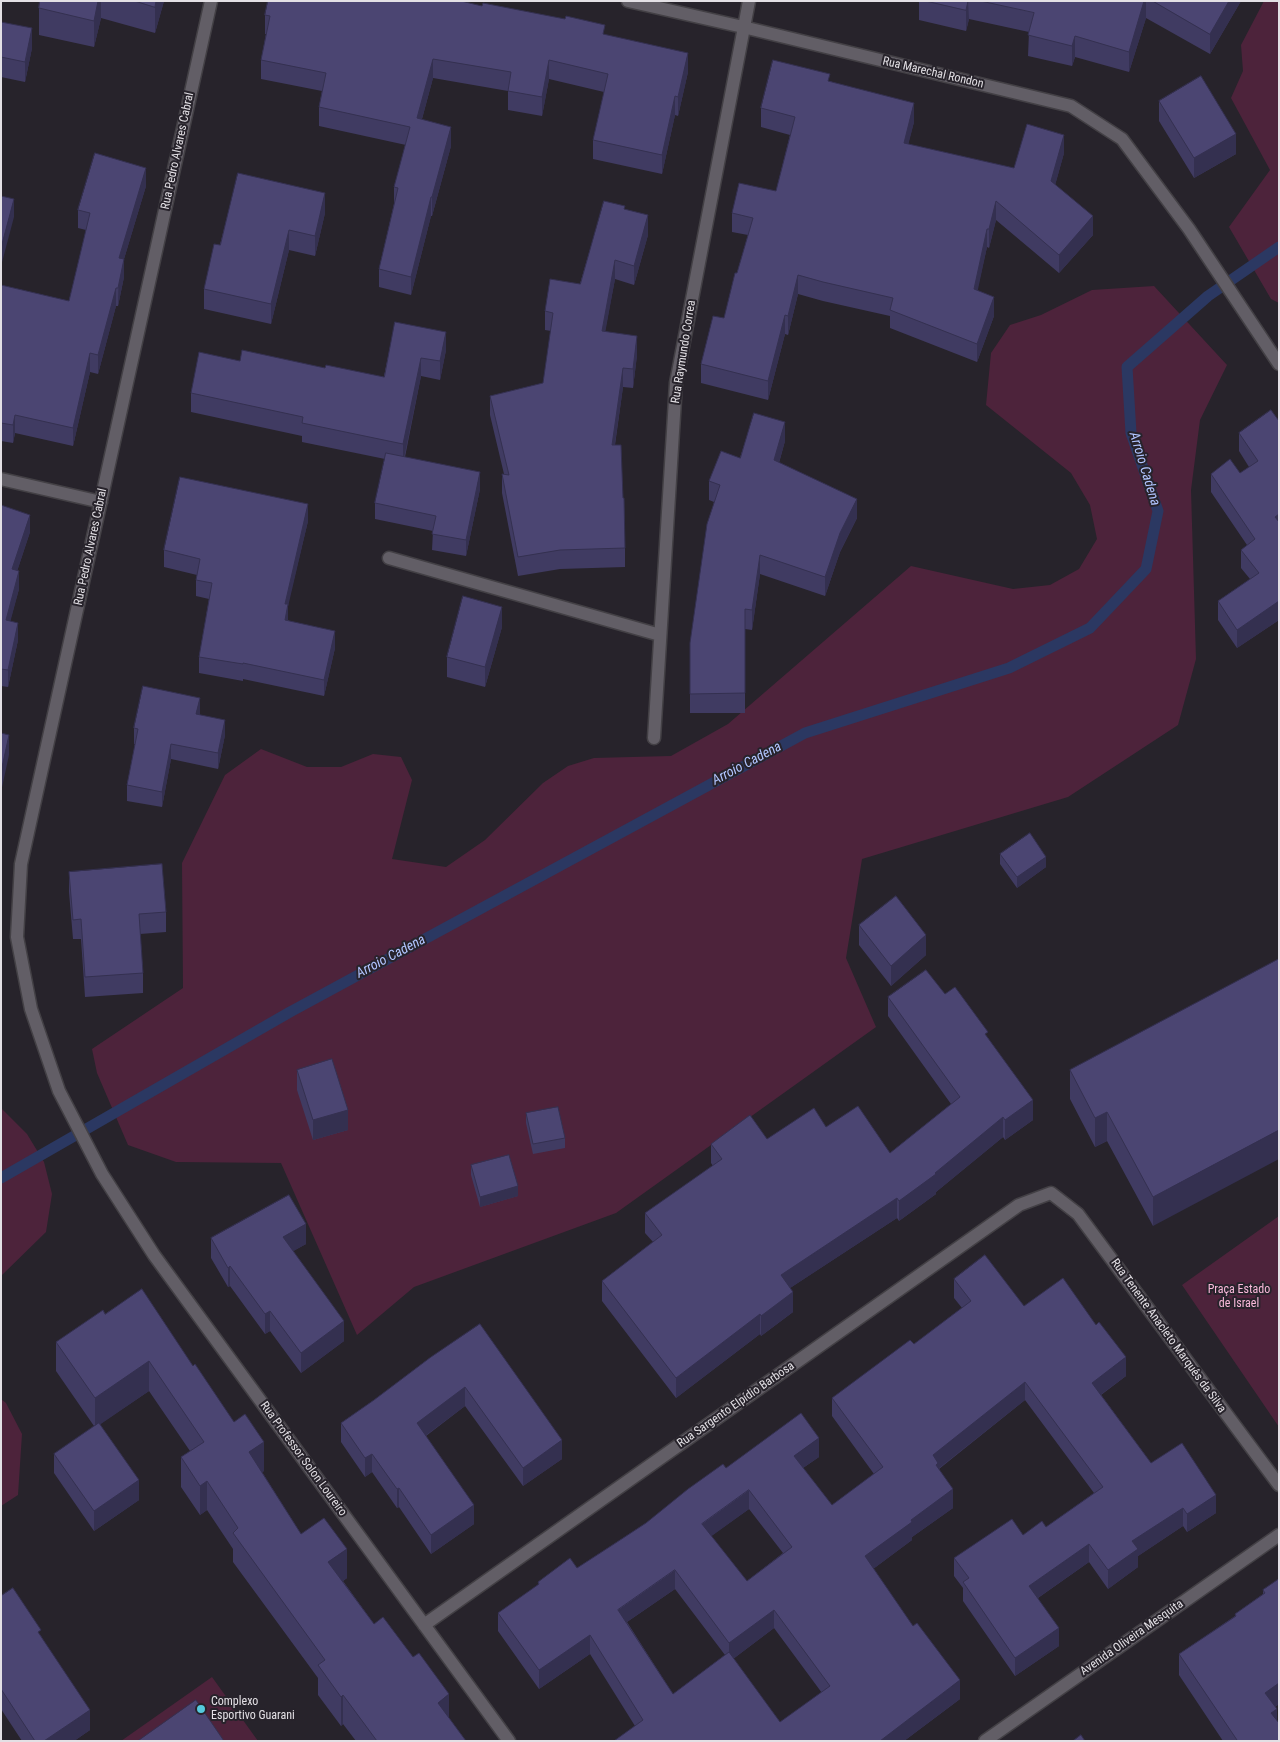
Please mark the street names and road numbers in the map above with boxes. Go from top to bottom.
street label: Rua Marechal Rondon [881,54,985,92]
street label: Rua Pedro Alvares Cabral [159,91,197,211]
street label: Rua Raymundo Correa [669,299,699,405]
street label: Rua Pedro Alvares Cabral [72,487,110,607]
street label: Rua Tenente Anacleto Marquês da Silva [1107,1256,1229,1416]
street label: Rua Sargento Elpídio Barbosa [675,1359,797,1451]
street label: Rua Professor Solon Loureiro [257,1399,349,1519]
street label: Avenida Oliveira Mesquita [1078,1597,1186,1679]

